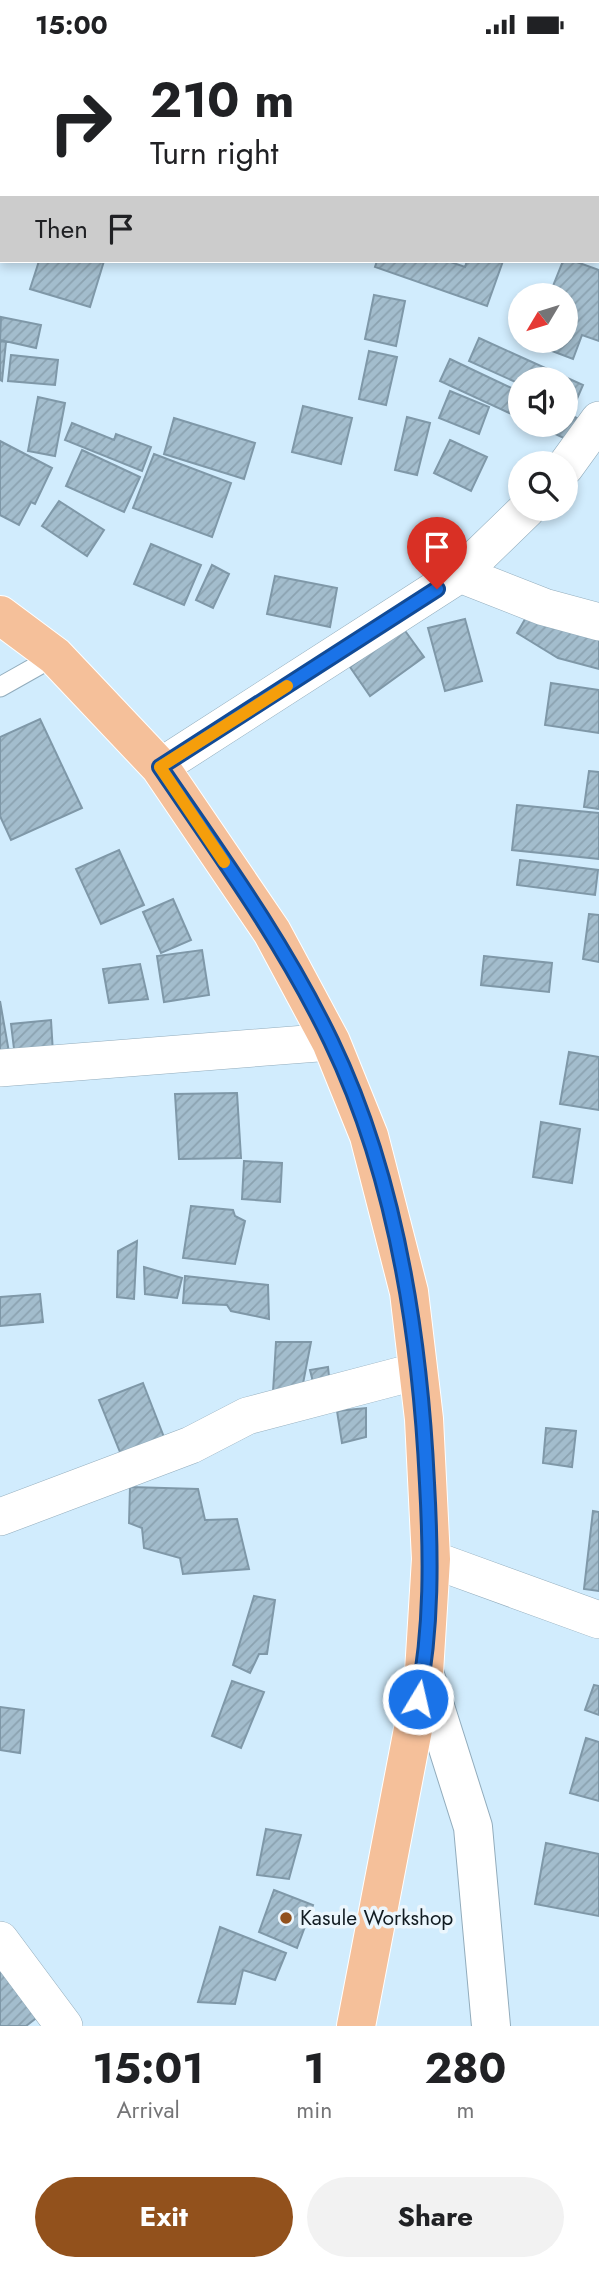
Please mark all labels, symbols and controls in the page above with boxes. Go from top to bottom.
text: 15:00 [35,6,108,44]
text: 210 m [150,65,294,135]
icon: right [35,77,126,168]
text: Turn right [150,130,279,176]
text: Then [35,210,88,248]
icon: arrive [102,210,140,248]
north arrow [508,283,578,353]
map controls [508,283,578,521]
button: sound [508,367,578,437]
button: search [508,451,578,521]
pin [407,517,467,589]
icon: arrive [418,528,456,566]
position arrow [381,1662,455,1736]
place label: Kasule Workshop [300,1903,453,1933]
marker: Kasule Workshop [278,1910,294,1926]
text: 15:01 [93,2038,204,2099]
text: 1 [304,2038,325,2099]
text: 280 [425,2038,506,2099]
text: Arrival [116,2093,180,2127]
text: min [296,2093,332,2127]
text: m [457,2093,475,2127]
button: Exit [35,2177,293,2257]
button: Share [307,2177,564,2257]

